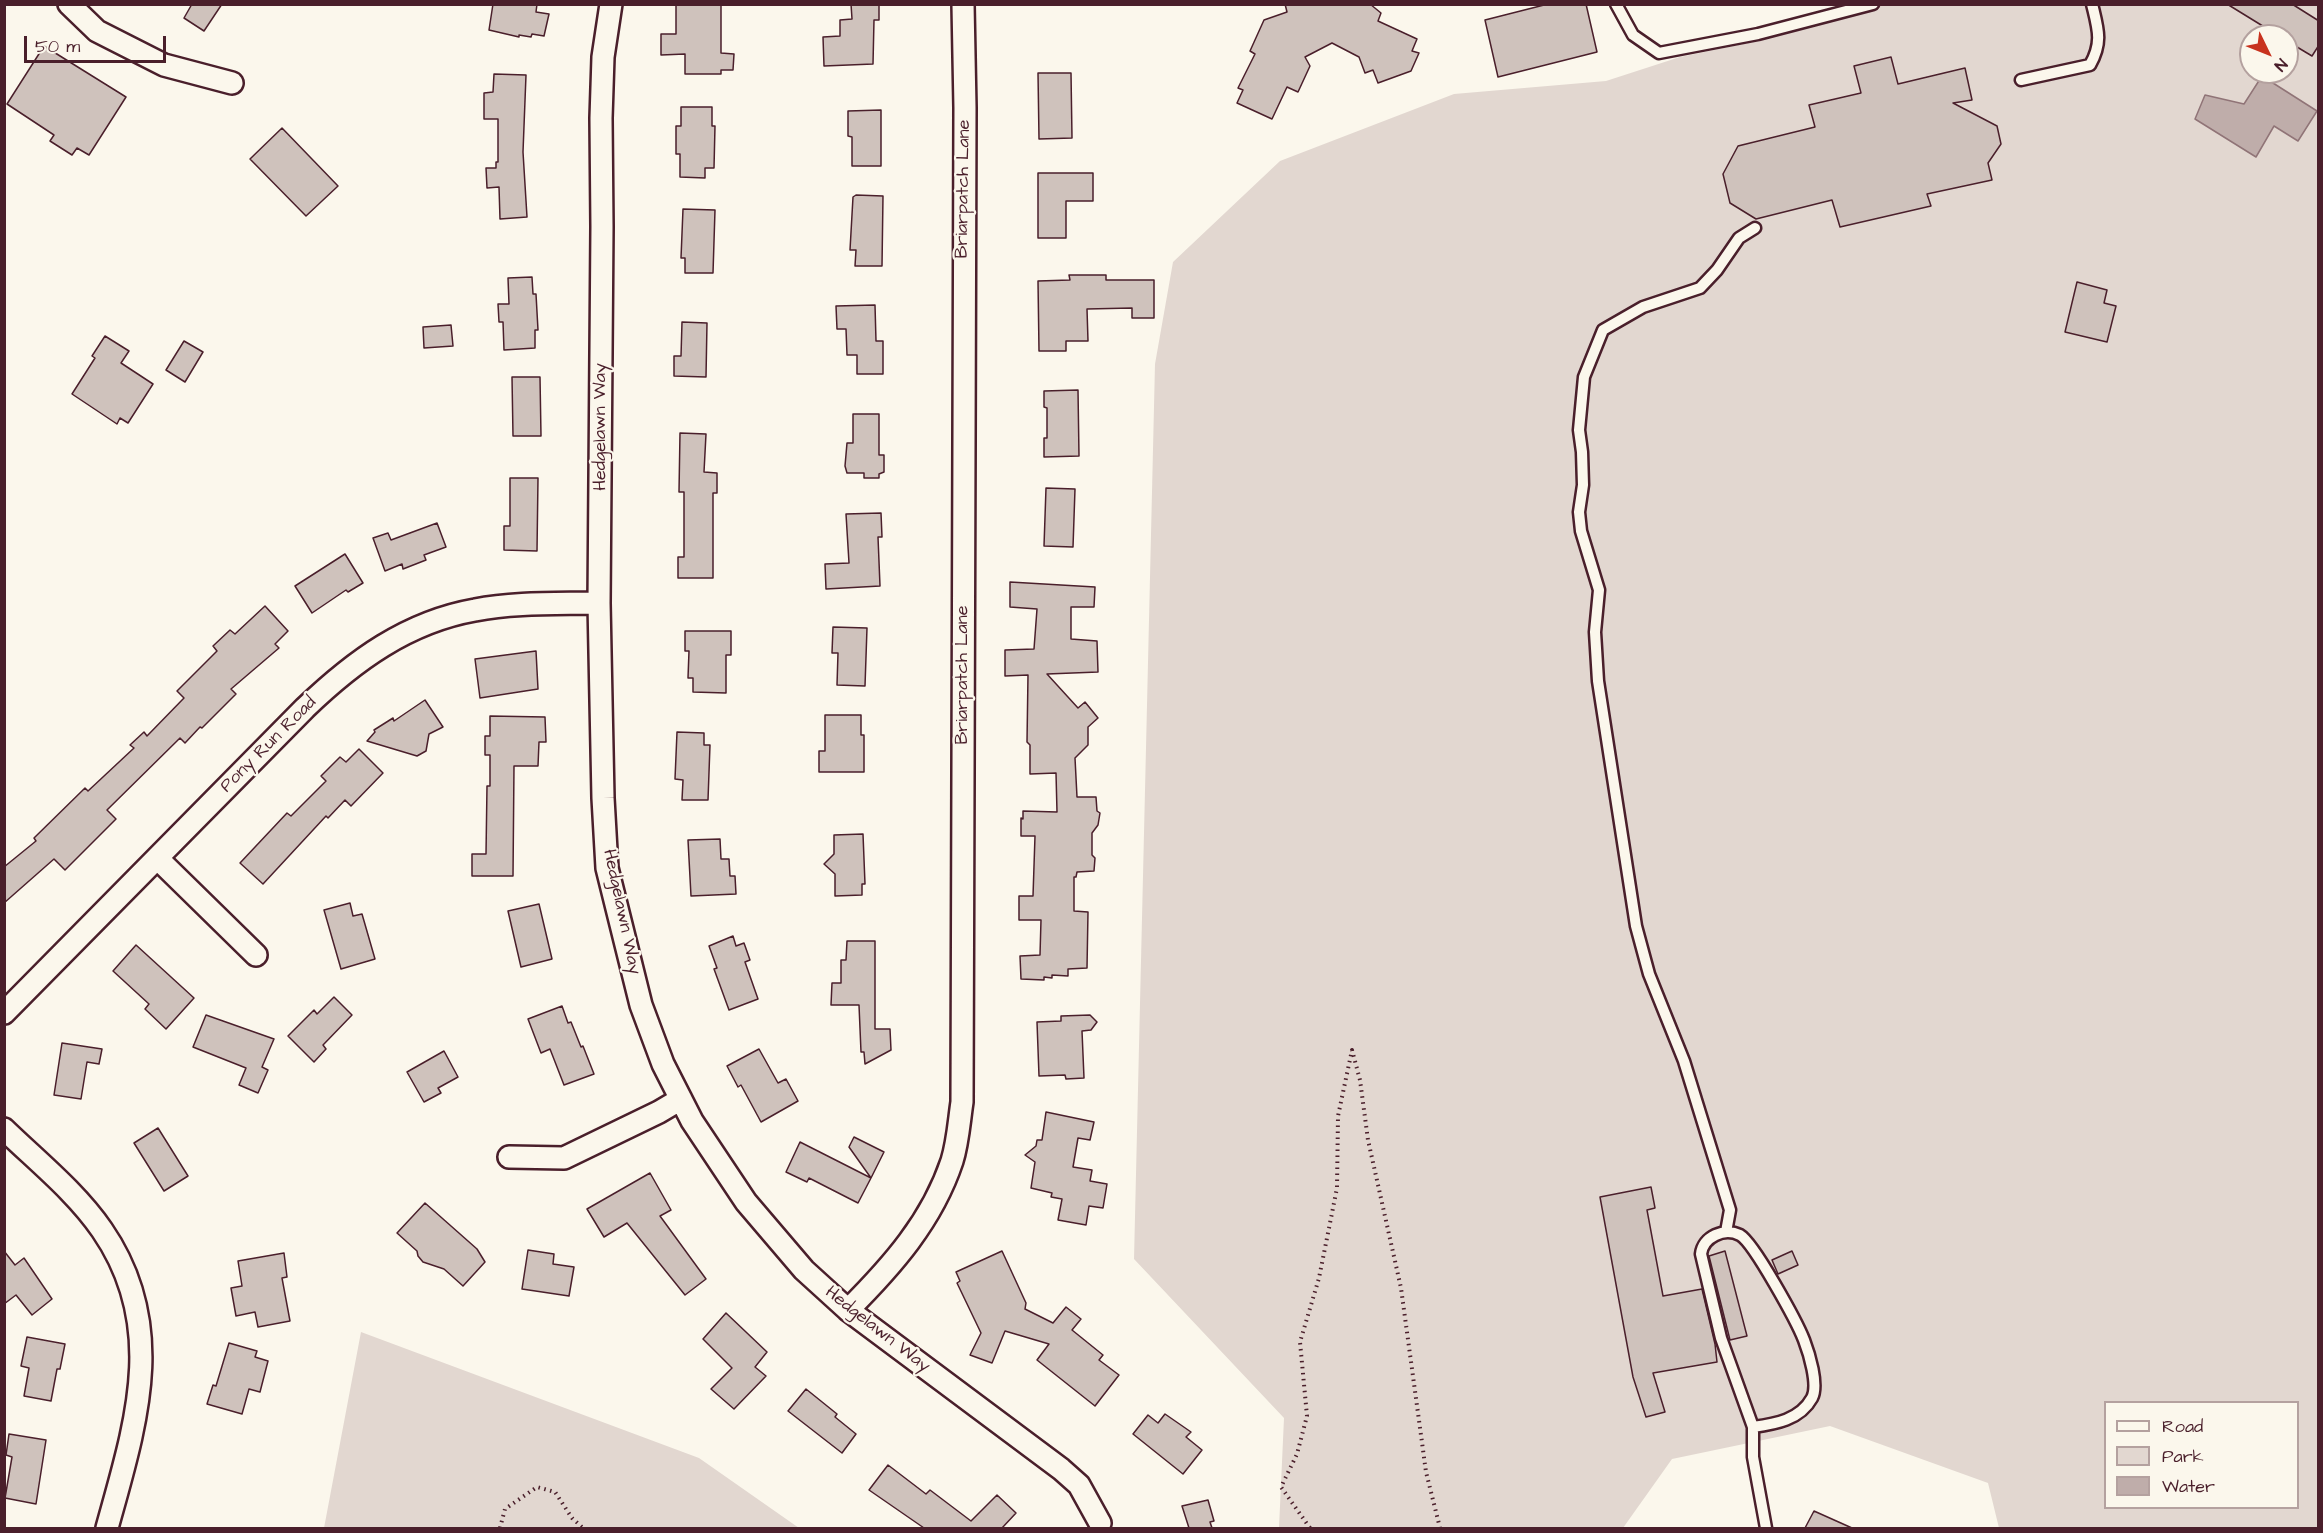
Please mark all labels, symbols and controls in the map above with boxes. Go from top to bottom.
scale bar [27,24,170,62]
north arrow [2239,24,2299,84]
text: 50 m [35,34,80,59]
text: N [2269,54,2292,76]
street label: Briarpatch Lane [952,119,976,259]
street label: Hedgelawn Way [590,363,612,491]
street label: Briarpatch Lane [952,606,974,744]
street label: Pony Run Road [216,692,322,798]
street label: Hedgelawn Way [597,847,645,977]
street label: Hedgelawn Way [820,1282,934,1378]
legend [2104,1401,2299,1509]
text: Road [2162,1414,2203,1439]
text: Park [2162,1444,2204,1469]
text: Water [2162,1474,2215,1499]

